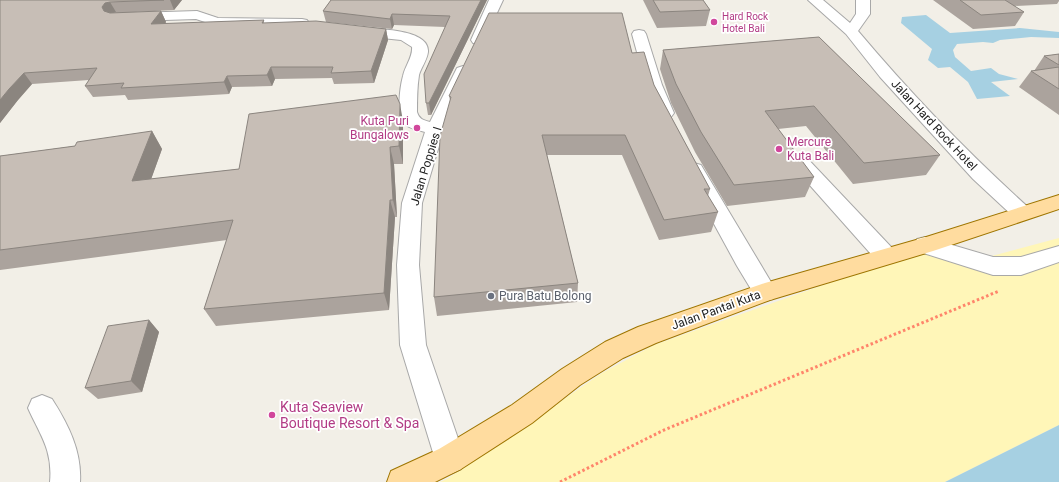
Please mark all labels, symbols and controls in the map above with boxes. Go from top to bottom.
place label: Hard Rock Hotel Bali [722,11,769,34]
marker: Hard Rock Hotel Bali [709,17,719,27]
street label: Jalan Hard Rock Hotel [888,77,980,173]
place label: Kuta Puri Bungalows [350,114,409,142]
marker: Kuta Puri Bungalows [412,123,422,133]
street label: Jalan Poppies I [407,125,445,207]
place label: Mercure Kuta Bali [787,135,834,163]
marker: Mercure Kuta Bali [774,144,784,154]
street label: Jalan Pantai Kuta [670,287,762,333]
place label: Pura Batu Bolong [499,289,592,303]
marker: Pura Batu Bolong [486,291,496,301]
place label: Kuta Seaview Boutique Resort & Spa [280,399,419,431]
marker: Kuta Seaview Boutique Resort & Spa [267,410,277,420]

